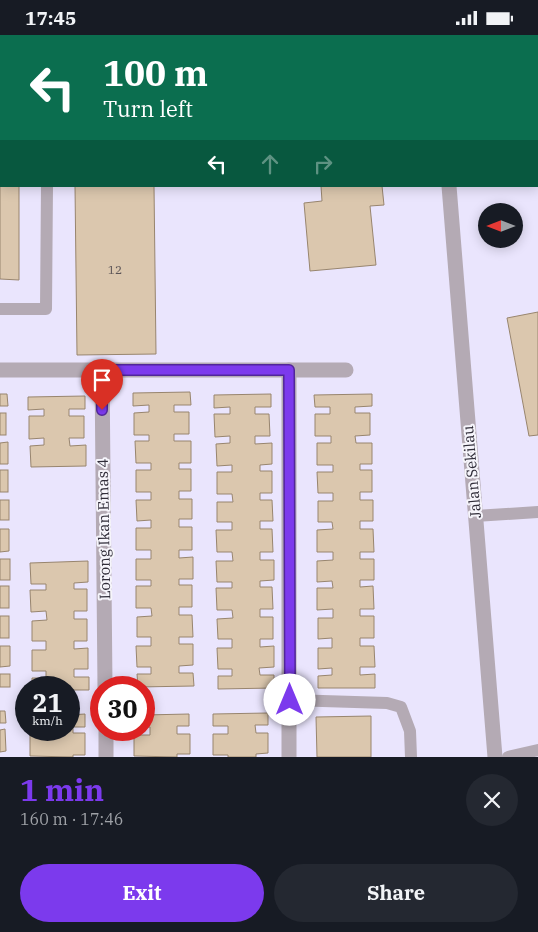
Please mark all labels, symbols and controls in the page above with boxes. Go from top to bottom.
text: 17:45 [25,6,76,30]
text: 100 m [103,50,208,96]
icon: left [20,55,85,120]
text: Turn left [103,94,193,123]
icon: left [203,150,231,178]
icon: ahead [256,150,284,178]
icon: right [309,150,337,178]
north arrow [478,203,522,247]
map controls [478,203,523,248]
house number: 12 [108,262,122,277]
pin [81,359,123,410]
icon: arrive [88,366,116,394]
street label: Jalan Sekilau [458,425,485,519]
street label: Lorong Ikan Emas 4 [93,458,114,600]
position arrow [263,673,315,725]
speed limit sign: 30 [90,676,155,741]
text: 21 [32,686,63,719]
text: km/h [32,713,63,728]
text: 1 min [20,770,104,809]
button: close [466,774,518,826]
text: 160 m · 17:46 [20,809,123,829]
button: Exit [20,864,264,922]
button: Share [274,864,518,922]

